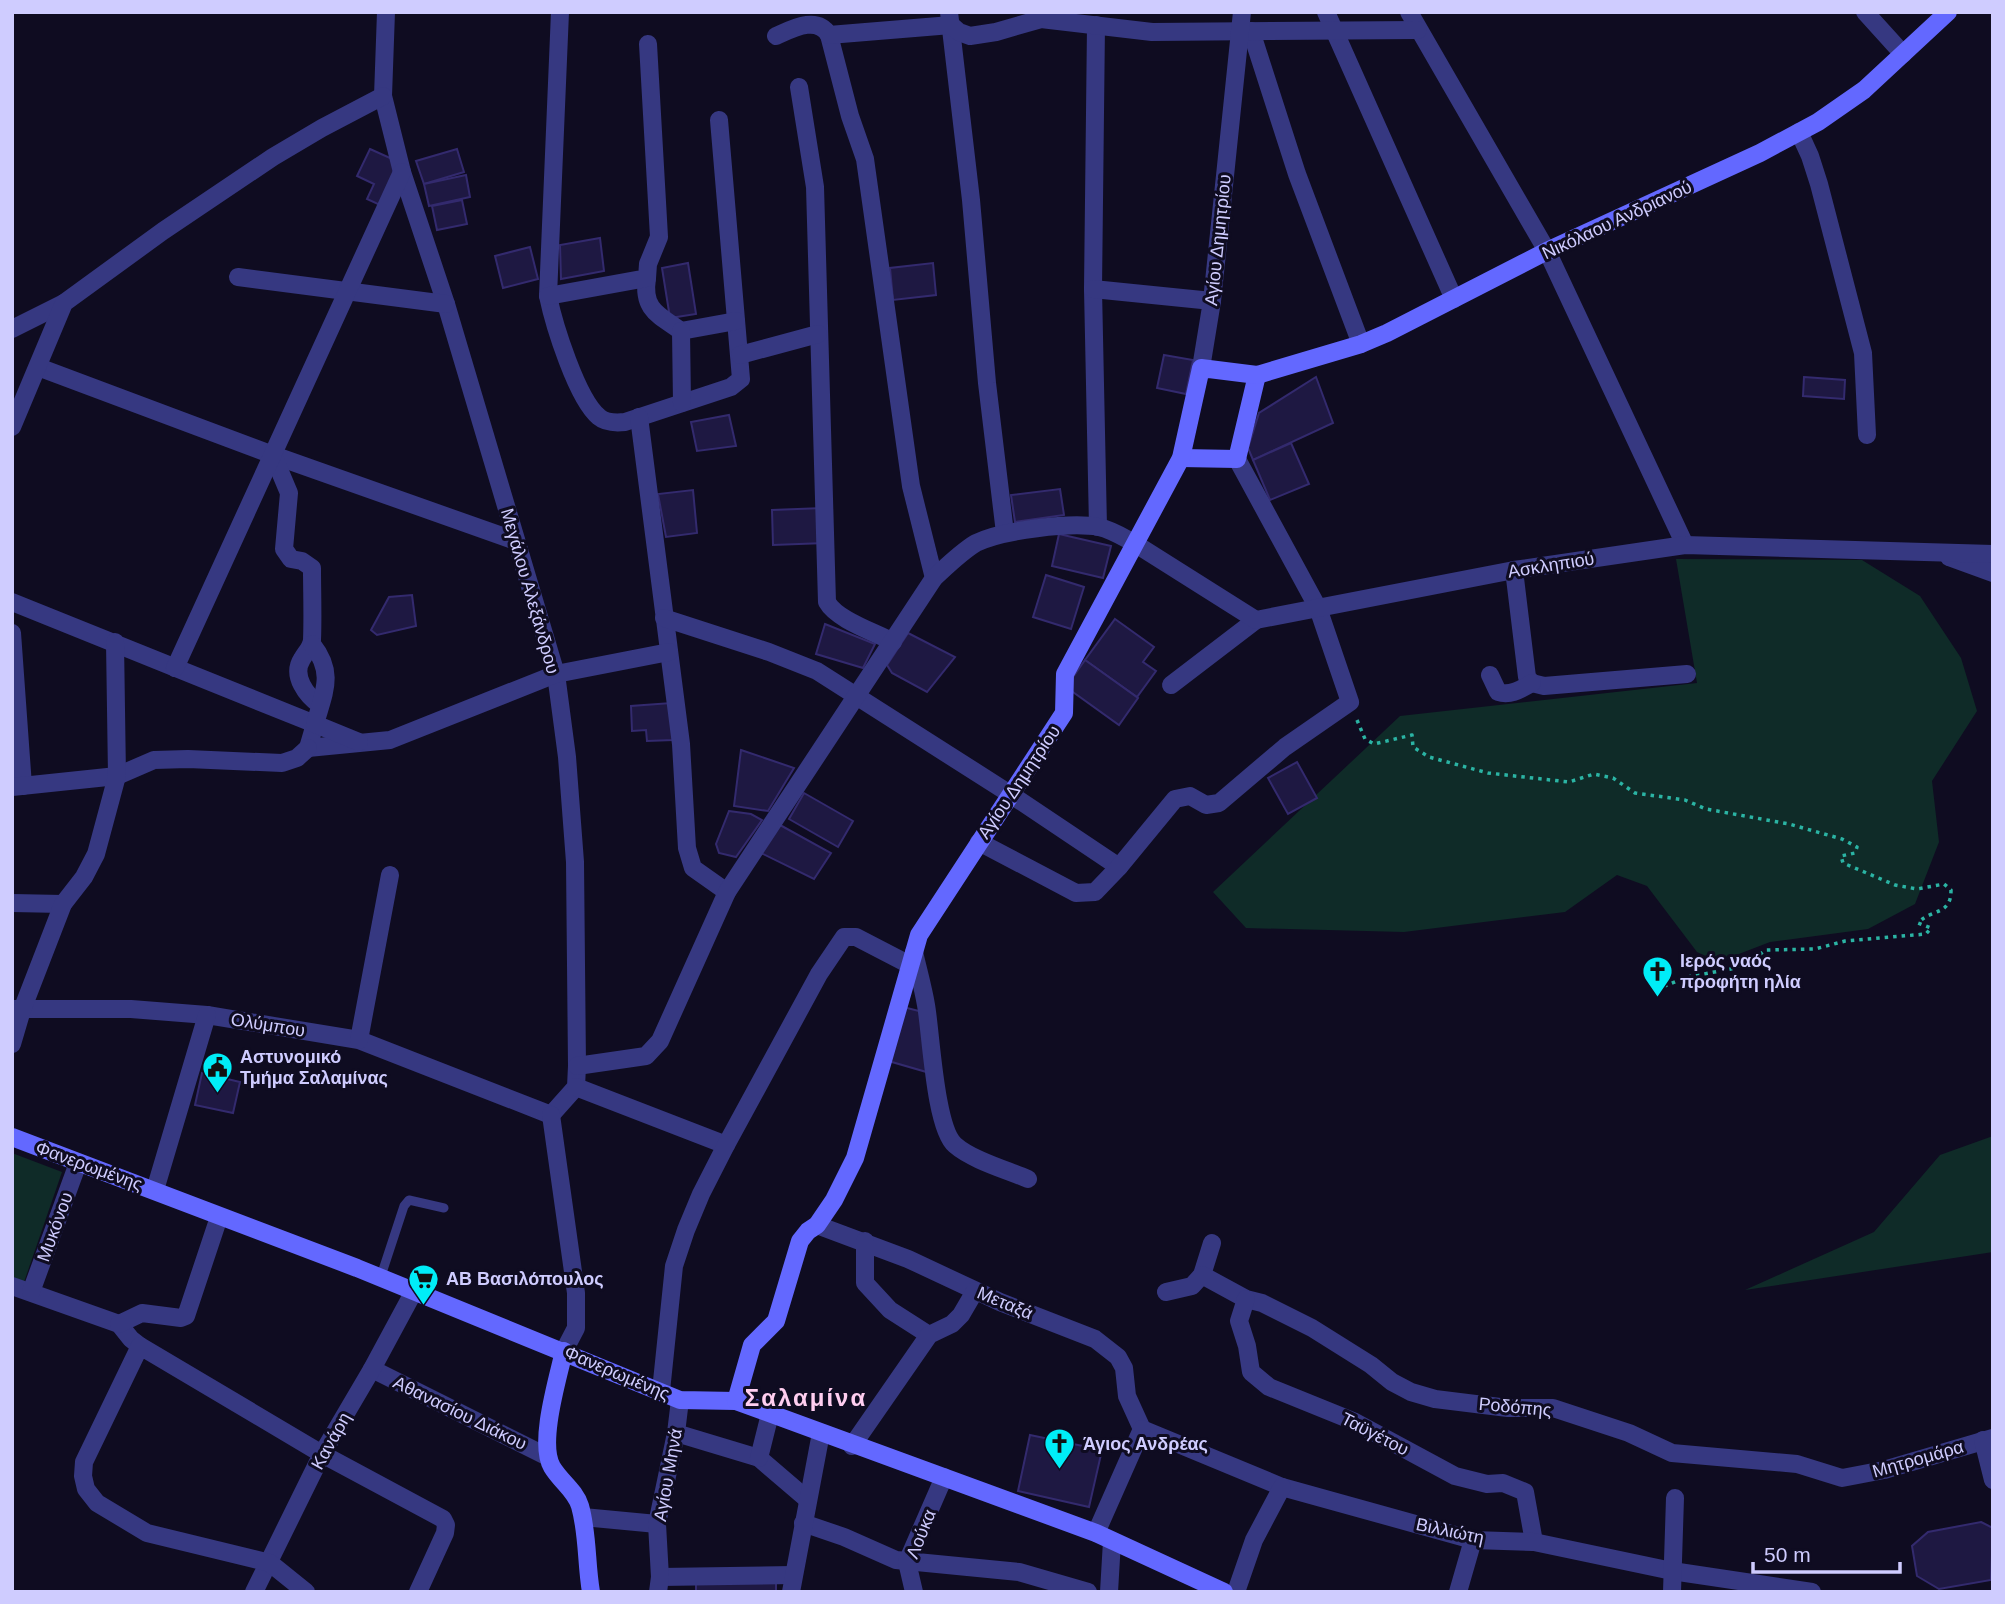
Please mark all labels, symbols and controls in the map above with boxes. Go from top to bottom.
street label: Αγίου Δημητρίου [1201,173,1235,307]
street label: Νικόλαου Ανδριανού [1539,177,1695,263]
street label: Μεγάλου Αλεξάνδρου [497,506,563,676]
street label: Ασκληπιού [1506,548,1596,582]
street label: Αγίου Δημητρίου [974,722,1064,842]
place label: Ιερός ναός προφήτη ηλία [1680,951,1801,992]
church icon: Ιερός ναός προφήτη ηλία [1640,954,1674,998]
street label: Ολύμπου [229,1009,307,1041]
place label: Αστυνομικό Τμήμα Σαλαμίνας [240,1047,388,1088]
public building icon: Αστυνομικό Τμήμα Σαλαμίνας [200,1050,234,1094]
street label: Φανερωμένης [33,1137,145,1195]
street label: Μυκόνου [33,1190,77,1264]
supermarket icon: ΑΒ Βασιλόπουλος [406,1262,440,1306]
place label: ΑΒ Βασιλόπουλος [446,1269,604,1289]
street label: Μεταξά [974,1282,1036,1324]
street label: Φανερωμένης [561,1342,673,1404]
street label: Αθανασίου Διάκου [390,1372,530,1454]
district label: Σαλαμίνα [745,1384,867,1411]
street label: Ροδόπης [1478,1394,1553,1420]
street label: Κανάρη [307,1409,355,1473]
street label: Ταϋγέτου [1338,1409,1412,1459]
street label: Αγίου Μηνά [650,1427,686,1523]
church icon: Άγιος Ανδρέας [1043,1427,1077,1471]
place label: Άγιος Ανδρέας [1083,1434,1208,1454]
street label: Μητρομάρα [1870,1436,1966,1482]
street label: Λούκα [902,1507,940,1561]
street label: Βιλλιώτη [1414,1514,1486,1548]
scale bar [1753,1530,1900,1574]
text: 50 m [1764,1543,1811,1566]

